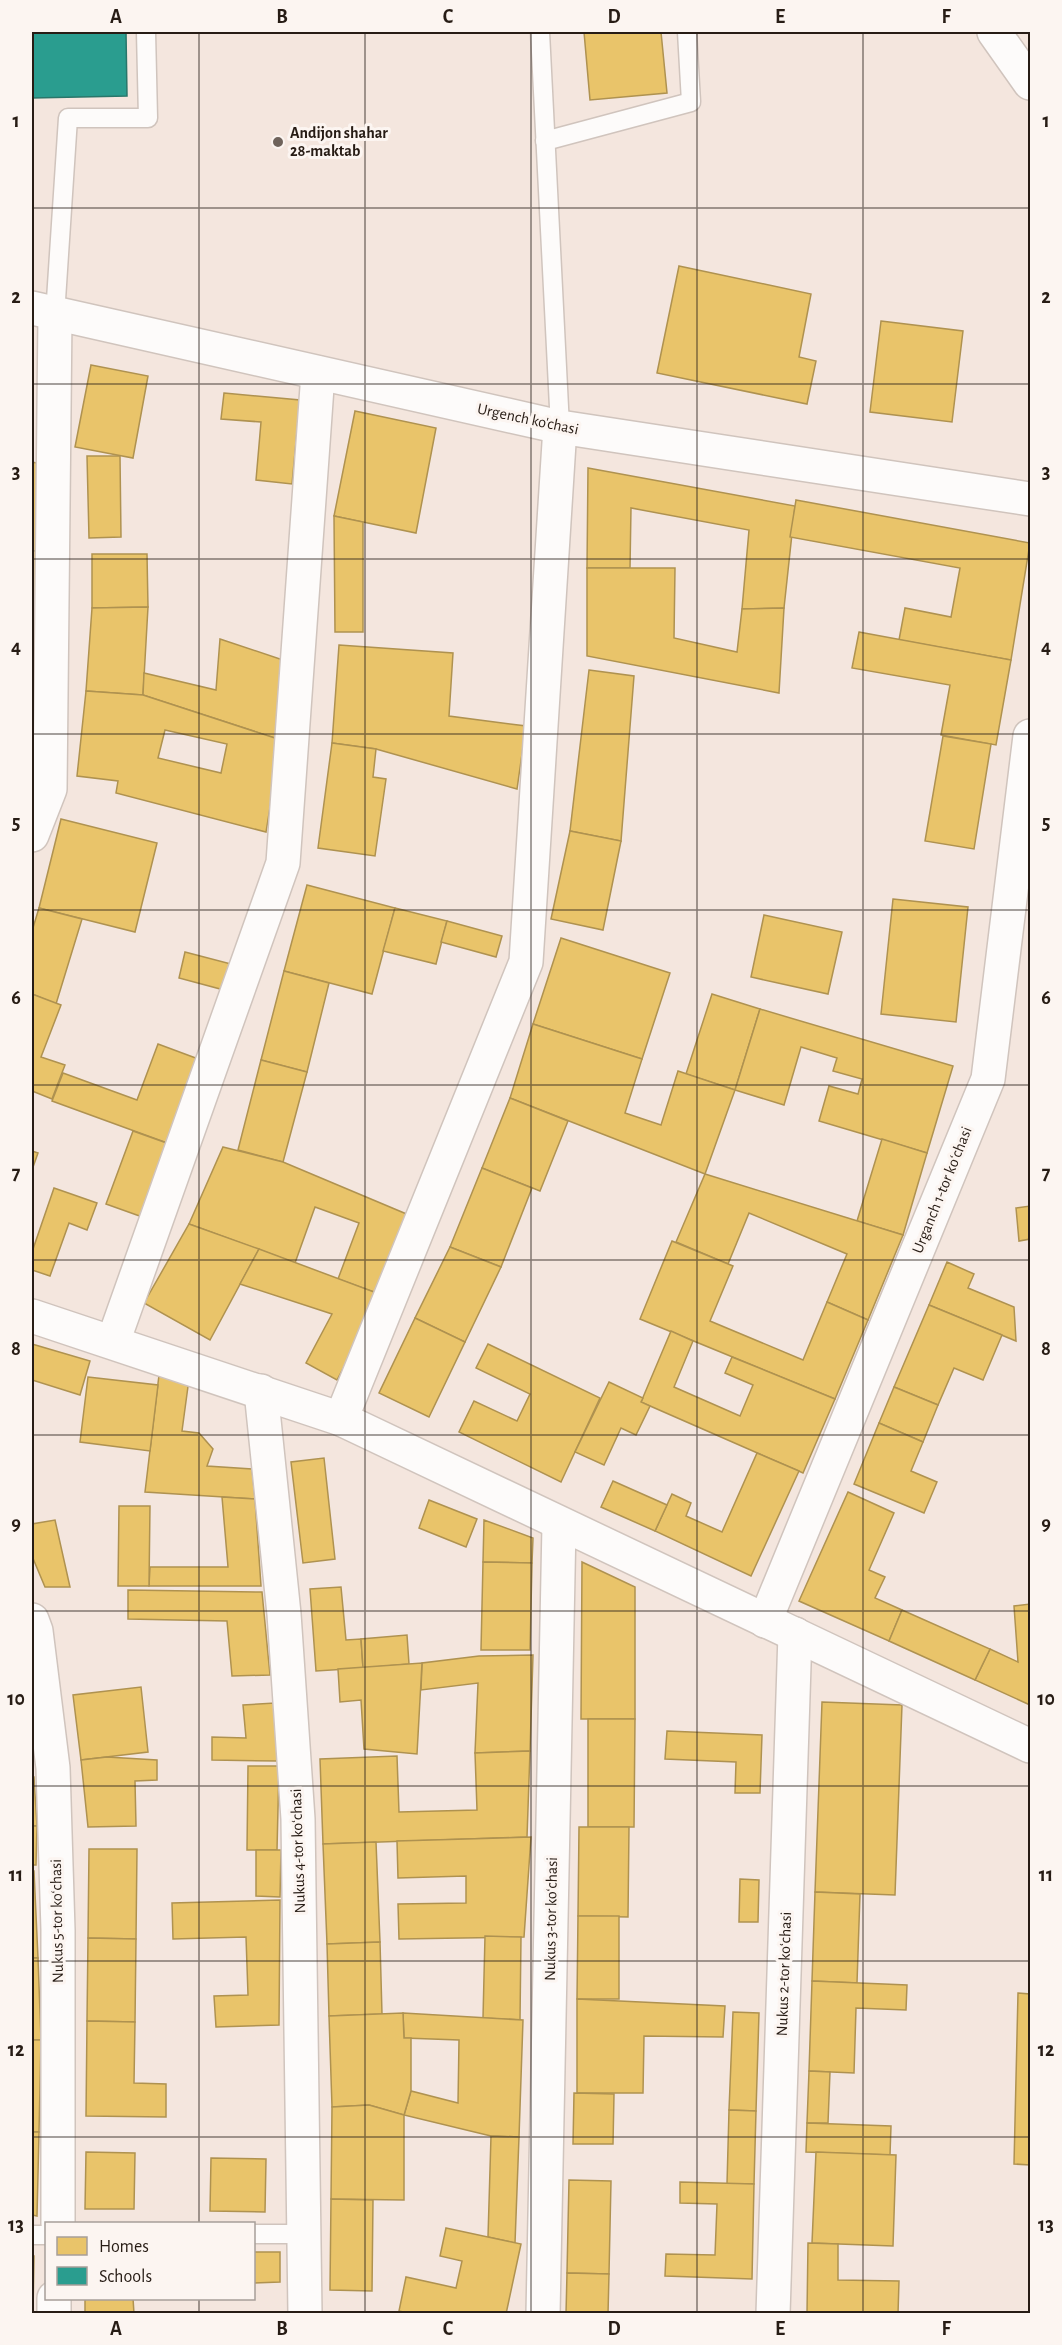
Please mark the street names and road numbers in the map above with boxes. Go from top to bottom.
street label: Urgench ko'chasi [476,400,580,438]
street label: Urganch 1-tor koʻchasi [909,1124,975,1256]
street label: Nukus 4-tor koʻchasi [288,1788,308,1914]
street label: Nukus 3-tor koʻchasi [542,1857,560,1981]
street label: Nukus 5-tor koʻchasi [48,1859,66,1983]
street label: Nukus 2-tor koʻchasi [774,1911,794,2037]

